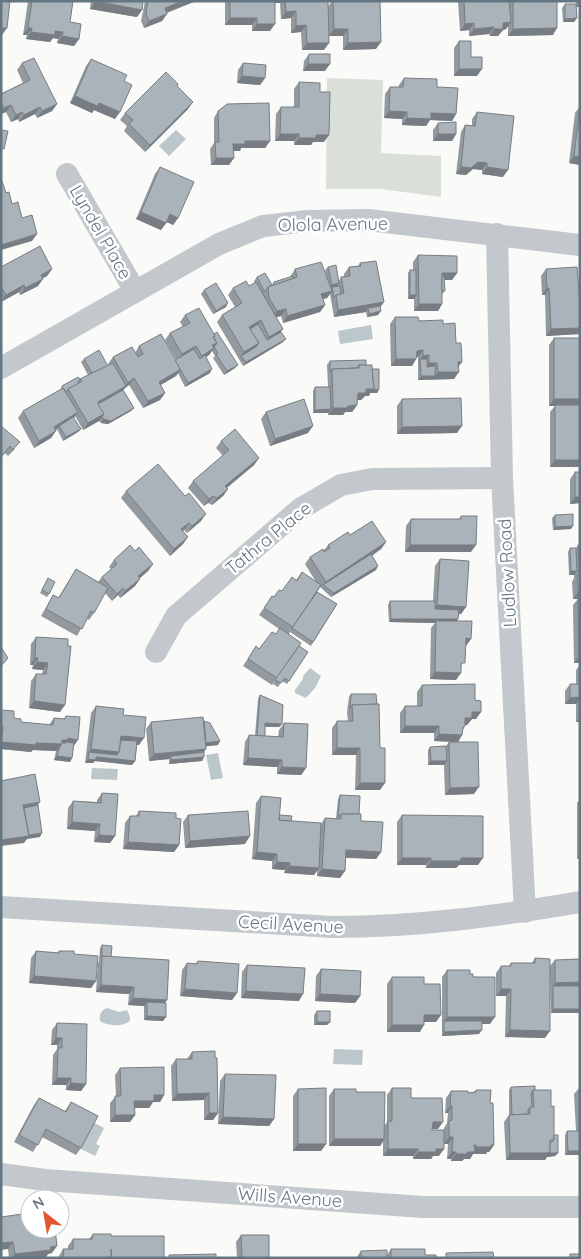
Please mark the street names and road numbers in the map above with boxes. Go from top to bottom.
street label: Lyndel Place [65,181,137,283]
street label: Olola Avenue [278,212,388,236]
street label: Tathra Place [220,496,316,580]
street label: Ludlow Road [493,518,521,628]
street label: Cecil Avenue [238,910,344,938]
street label: Wills Avenue [237,1182,343,1212]

